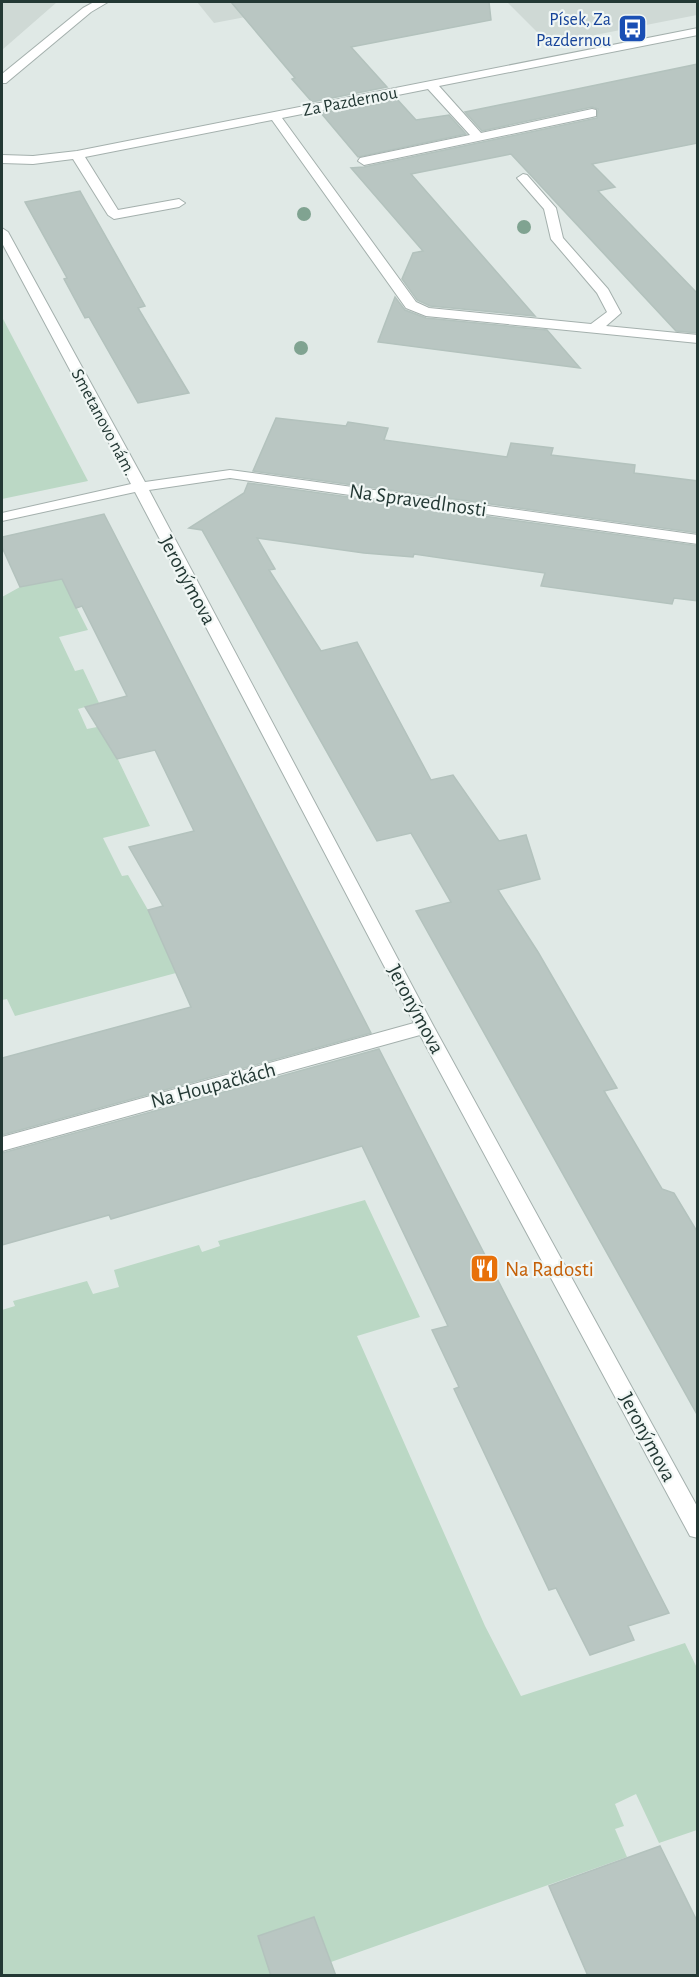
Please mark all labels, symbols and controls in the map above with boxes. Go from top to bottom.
place label: Písek, Za Pazdernou [536,11,611,50]
bus stop icon: Písek, Za Pazdernou [616,13,648,45]
street label: Za Pazdernou [301,84,399,120]
street label: Smetanovo nám. [67,366,139,479]
street label: Na Spravedlnosti [348,480,488,521]
street label: Jeronýmova [155,532,220,628]
street label: Jeronýmova [383,961,448,1057]
street label: Na Houpačkách [148,1059,278,1112]
restaurant icon: Na Radosti [468,1253,500,1285]
place label: Na Radosti [505,1259,594,1280]
street label: Jeronýmova [615,1389,680,1485]

